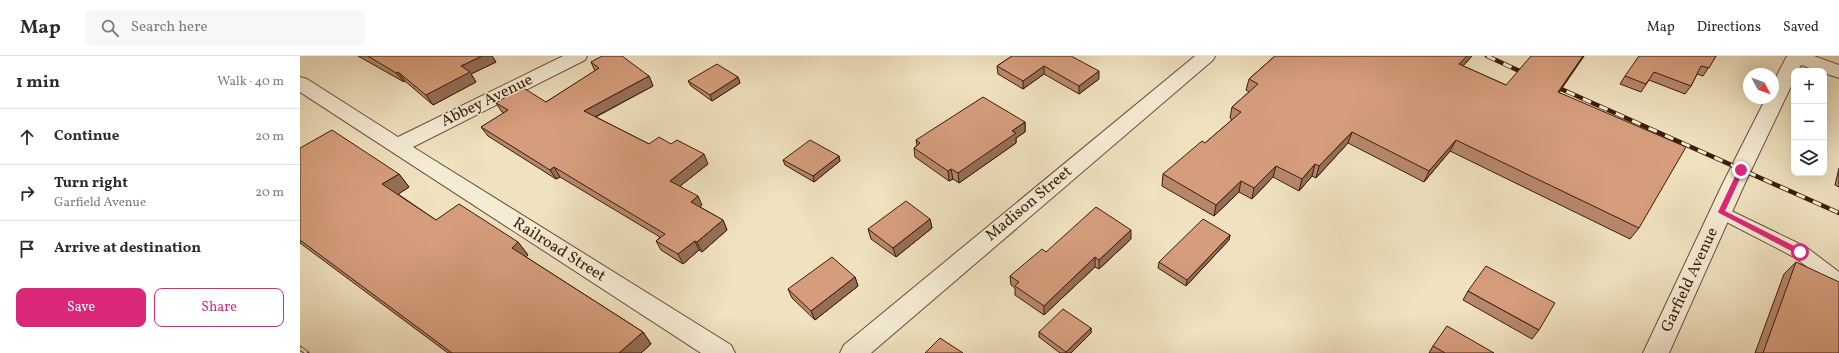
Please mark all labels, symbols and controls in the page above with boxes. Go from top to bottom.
search box [85,10,365,46]
text: Map [20,15,61,41]
icon: search [99,17,121,39]
text: Search here [131,17,208,38]
text: Map [1647,18,1675,37]
text: Directions [1697,18,1761,37]
text: Saved [1783,18,1819,37]
north arrow [1743,68,1779,104]
map controls [1791,68,1827,176]
button: + [1791,68,1827,104]
street label: Abbey Avenue [437,69,537,133]
text: 1 min [16,71,60,94]
text: Walk · 40 m [217,73,284,91]
button: − [1791,104,1827,140]
icon: ahead [16,126,38,148]
text: Continue [54,126,119,147]
text: 20 m [255,128,284,146]
button: layers [1791,140,1827,176]
street label: Madison Street [981,161,1077,247]
route end [1732,161,1750,179]
text: Turn right [54,173,128,194]
icon: right [16,182,38,204]
text: 20 m [255,184,284,202]
text: Garfield Avenue [54,194,146,212]
street label: Railroad Street [508,213,610,288]
street label: Garfield Avenue [1656,224,1724,336]
icon: arrive [16,238,38,260]
text: Arrive at destination [54,238,201,259]
route start [1791,243,1809,261]
button: Save [16,288,146,327]
button: Share [154,288,284,327]

